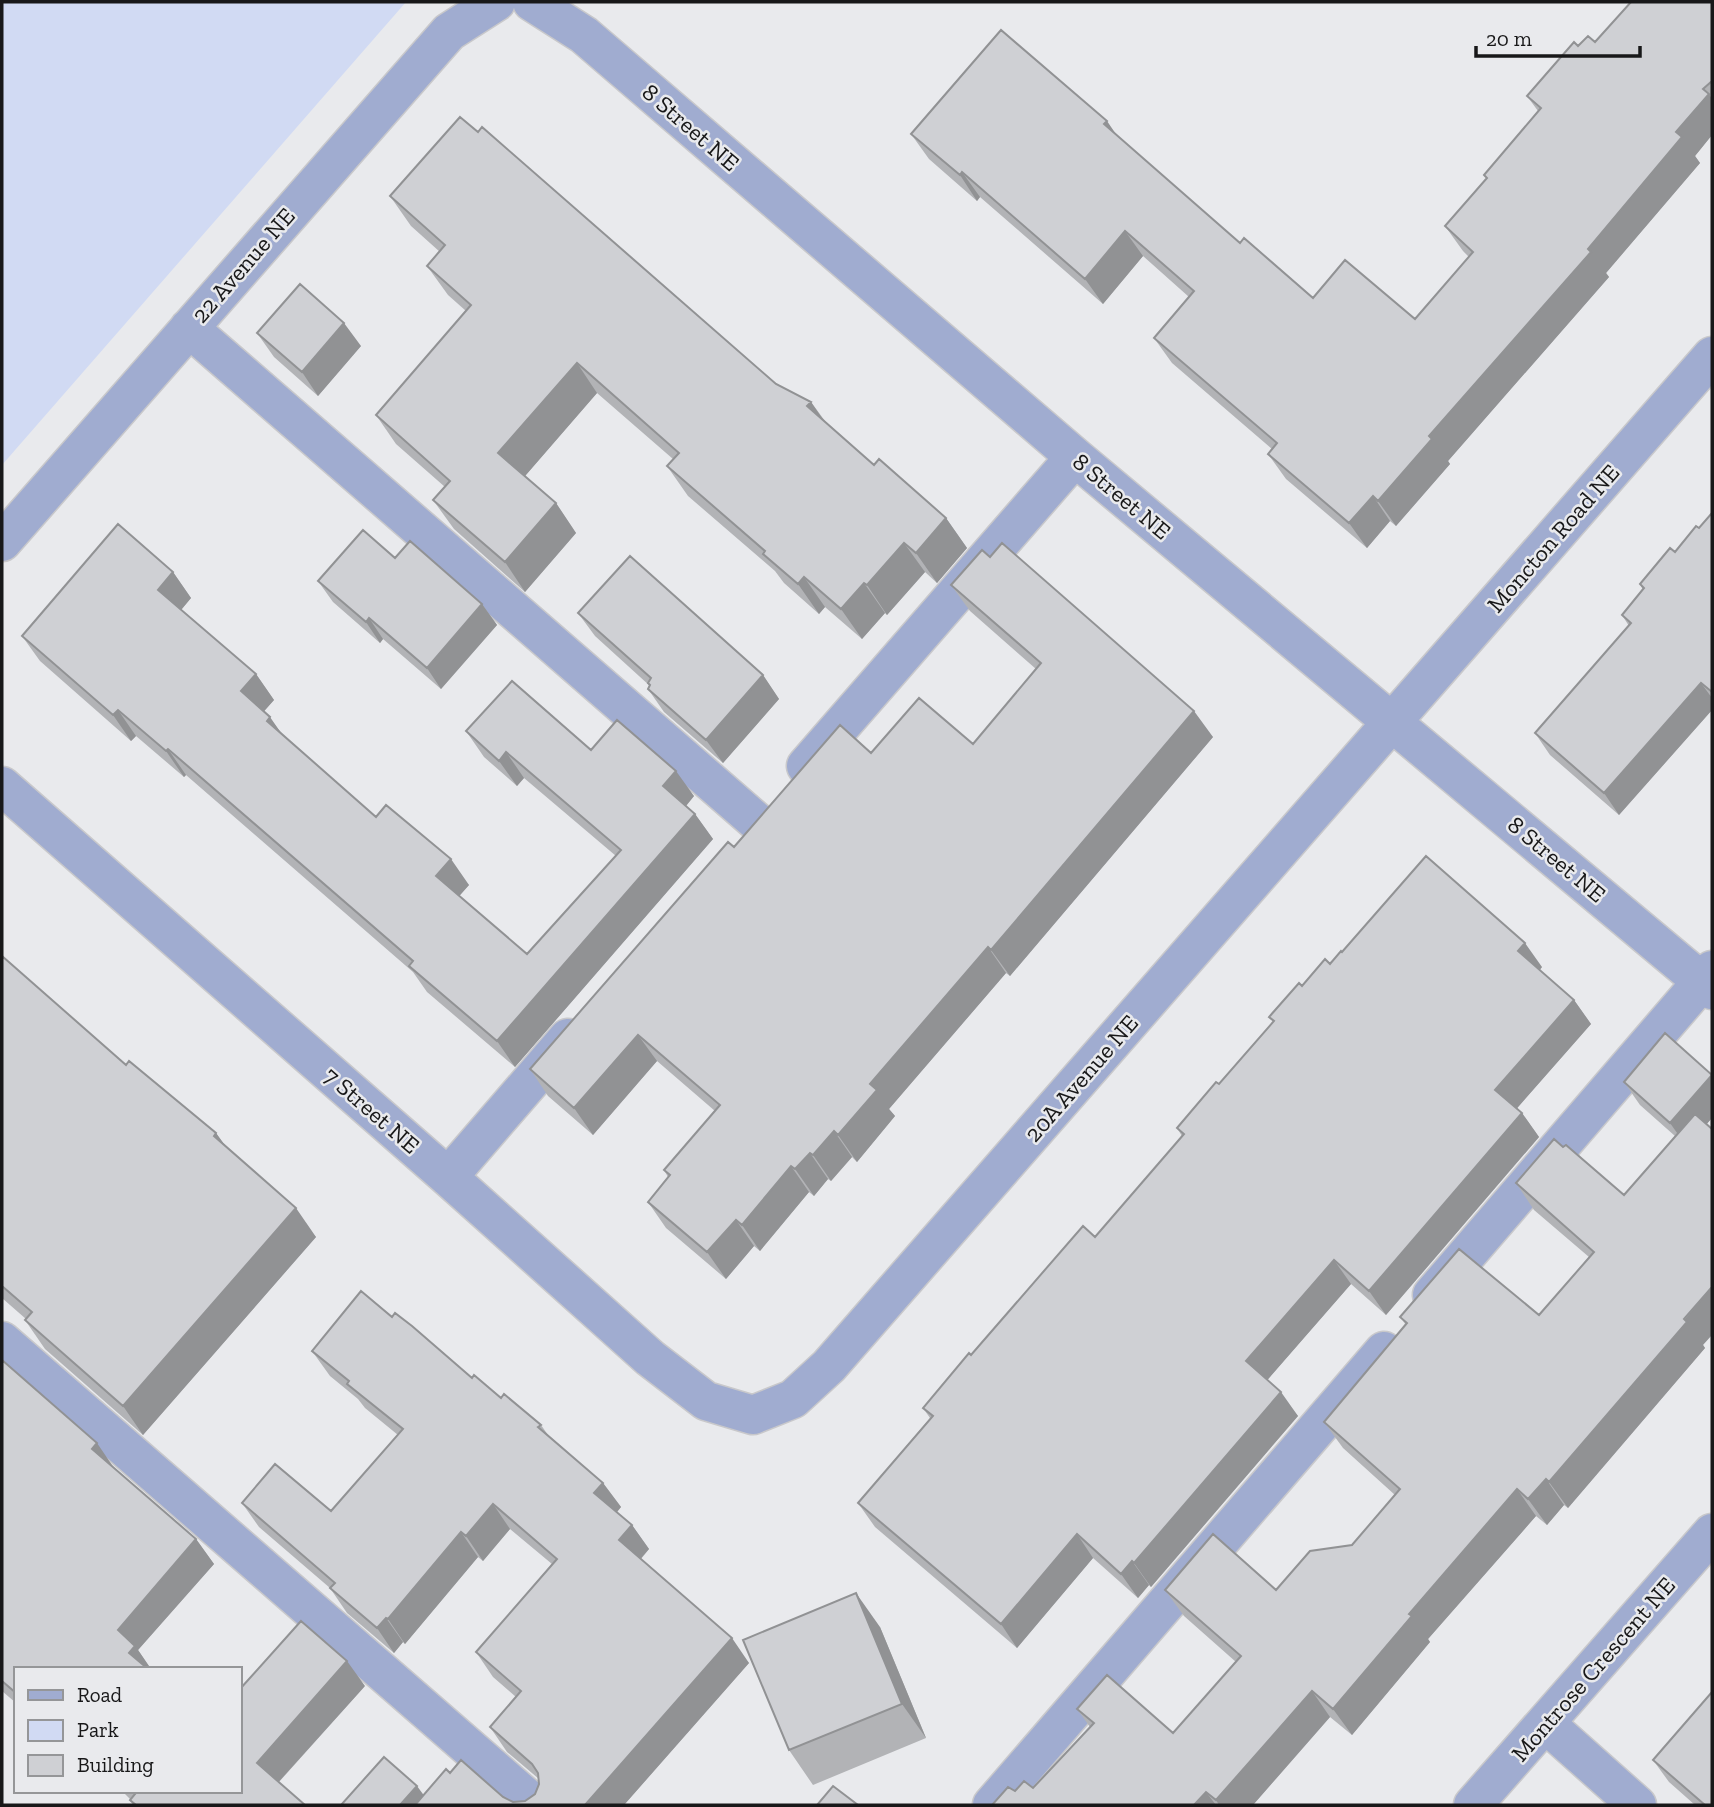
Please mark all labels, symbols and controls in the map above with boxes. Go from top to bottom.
scale bar [1476,14,1640,58]
text: 20 m [1486,26,1532,51]
street label: 8 Street NE [637,77,745,177]
street label: 22 Avenue NE [185,202,301,328]
street label: 8 Street NE [1067,447,1177,545]
street label: Moncton Road NE [1481,458,1625,618]
street label: 8 Street NE [1502,810,1612,908]
street label: 20A Avenue NE [1018,1009,1144,1147]
street label: 7 Street NE [318,1061,426,1159]
street label: Montrose Crescent NE [1505,1571,1681,1767]
legend [14,1667,242,1793]
text: Road [77,1682,123,1707]
text: Park [77,1717,119,1742]
text: Building [77,1752,154,1777]

